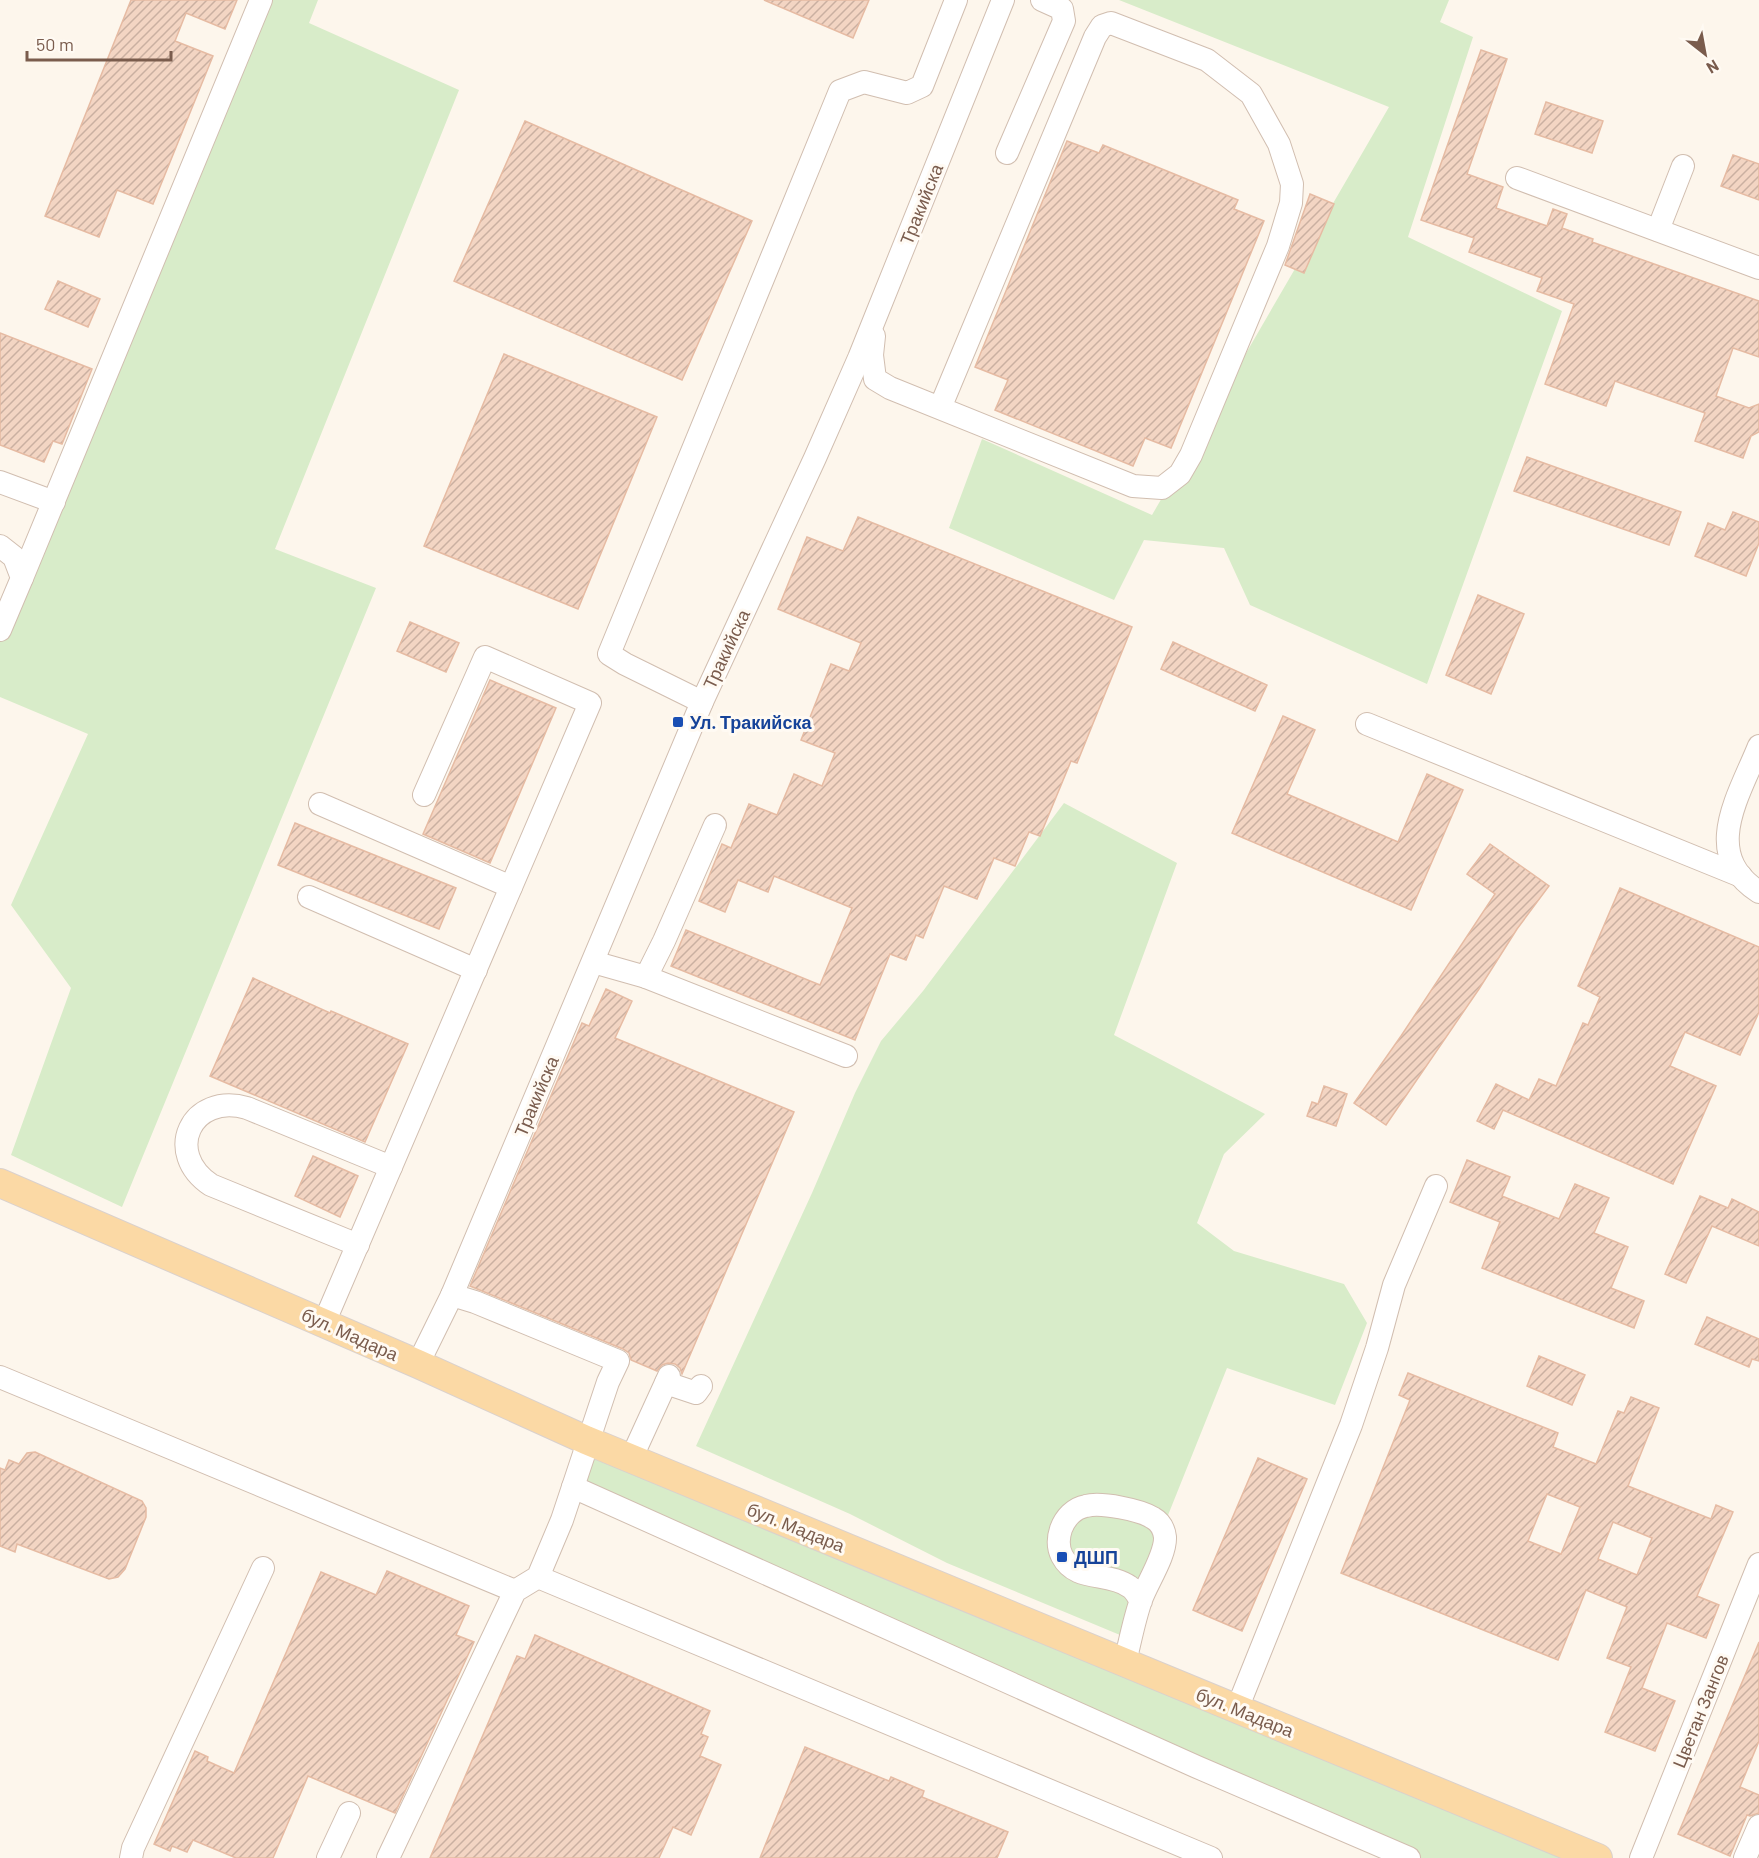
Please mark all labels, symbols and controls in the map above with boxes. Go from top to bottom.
scale bar [27,24,171,62]
north arrow [1675,24,1735,84]
text: 50 m [36,33,74,55]
text: N [1704,56,1722,78]
street label: Тракийска [895,159,948,248]
street label: Тракийска [698,605,754,692]
place label: Ул. Тракийска [690,711,812,733]
marker: Ул. Тракийска [671,715,685,729]
street label: Тракийска [509,1052,563,1140]
street label: бул. Мадара [298,1303,403,1365]
street label: бул. Мадара [744,1497,849,1557]
place label: ДШП [1074,1546,1118,1568]
marker: ДШП [1055,1550,1069,1564]
street label: Цветан Зангов [1667,1651,1733,1771]
street label: бул. Мадара [1193,1682,1298,1742]

